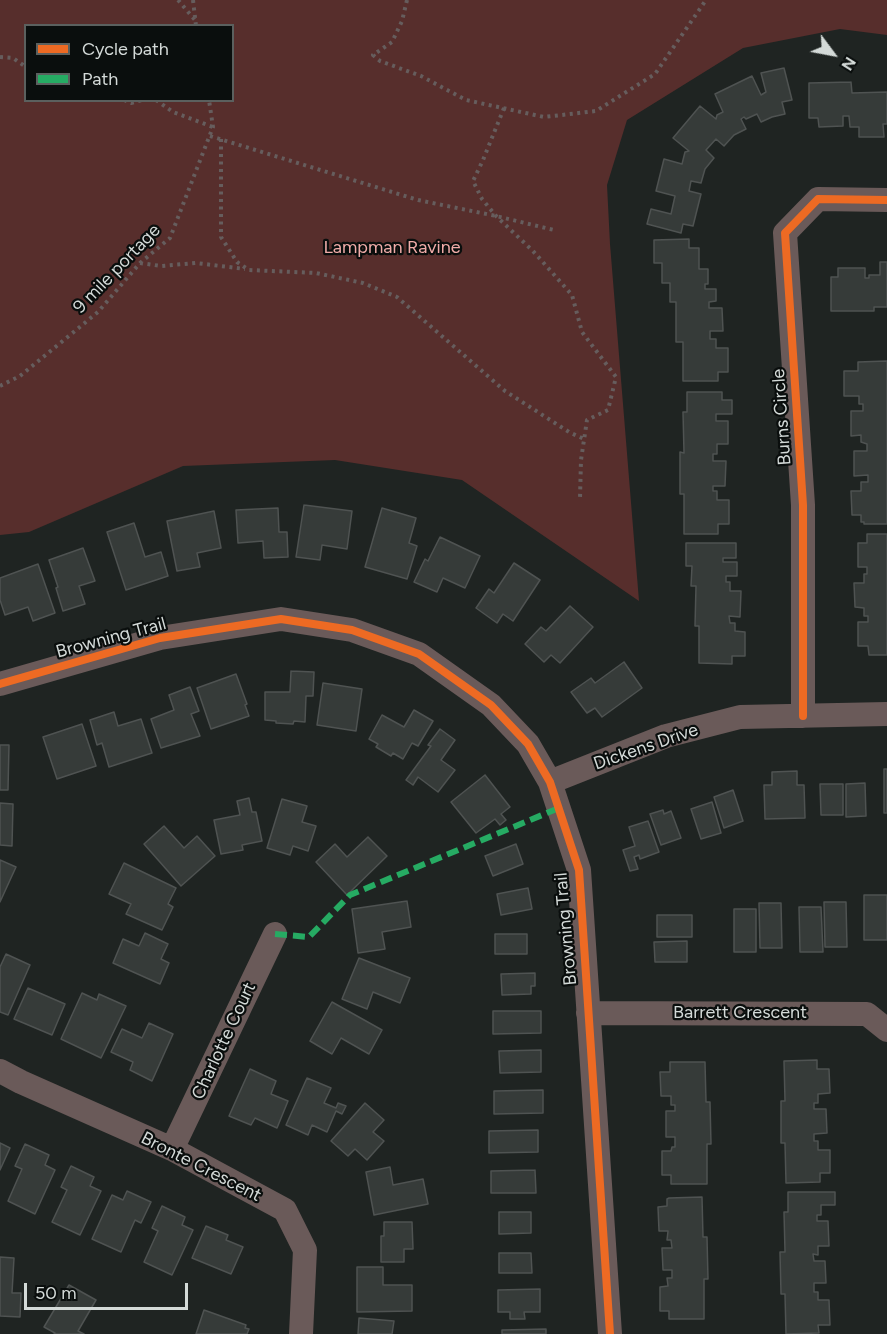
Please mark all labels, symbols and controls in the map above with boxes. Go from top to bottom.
legend [24,24,234,102]
north arrow [803,24,863,84]
text: Cycle path [82,38,169,60]
text: N [837,54,860,74]
text: Path [82,68,118,90]
street label: 9 mile portage [69,220,165,318]
park label: Lampman Ravine [323,237,461,259]
street label: Burns Circle [768,368,796,466]
street label: Browning Trail [54,613,168,663]
street label: Dickens Drive [591,719,701,775]
street label: Browning Trail [550,872,582,986]
street label: Charlotte Court [187,979,261,1103]
street label: Barrett Crescent [673,1002,807,1024]
street label: Bronte Crescent [137,1127,265,1207]
scale bar [27,1271,190,1309]
text: 50 m [35,1282,77,1304]

